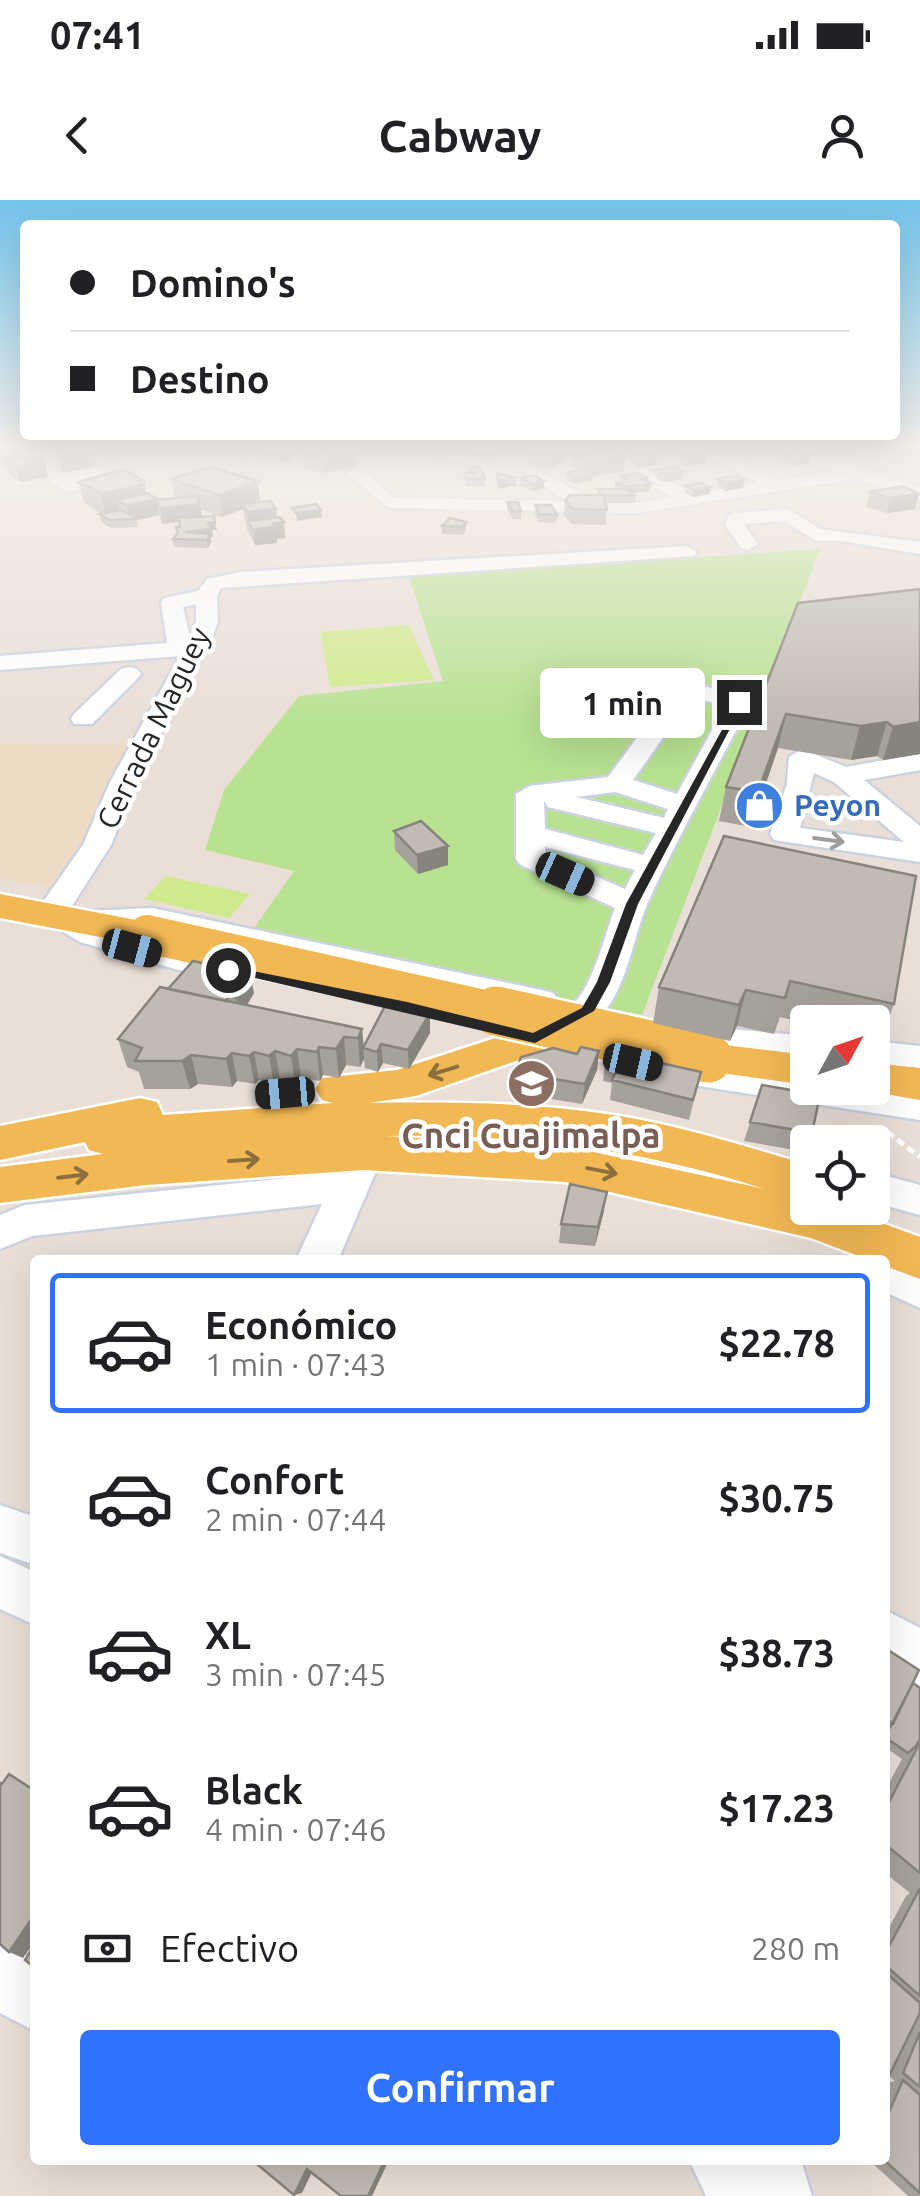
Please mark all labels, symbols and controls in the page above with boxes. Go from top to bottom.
text: 07:41 [50,14,145,56]
icon: back [50,108,105,163]
icon: person [815,108,870,163]
text: Cabway [379,110,541,161]
text: Domino's [130,262,296,304]
text: Destino [130,358,270,400]
street label: Cerrada Maguey [90,622,216,834]
callout: 1 min [539,667,704,737]
route end [717,680,762,725]
text: 1 min [582,685,663,721]
shop icon: Peyon [733,779,785,831]
place label: Peyon [794,788,881,822]
one-way arrow [812,831,845,850]
car [531,848,599,900]
car [99,926,165,970]
route start [206,948,251,993]
north arrow [790,1005,890,1105]
map controls [790,1005,890,1225]
car [600,1041,666,1083]
school or university icon: Cnci Cuajimalpa [505,1057,557,1109]
one-way arrow [428,1064,460,1082]
car [254,1075,316,1111]
place label: Cnci Cuajimalpa [401,1115,661,1155]
button: locate [790,1125,890,1225]
one-way arrow [227,1150,259,1169]
one-way arrow [586,1162,618,1181]
one-way arrow [57,1166,89,1185]
icon: car [85,1298,175,1388]
text: Económico [205,1304,397,1346]
text: $22.78 [718,1322,835,1364]
text: 1 min · 07:43 [205,1346,387,1382]
icon: car [85,1453,175,1543]
text: Confort [205,1459,344,1501]
text: $30.75 [718,1477,835,1519]
text: 2 min · 07:44 [205,1501,387,1537]
icon: car [85,1608,175,1698]
text: XL [205,1614,251,1656]
text: $38.73 [718,1632,835,1674]
text: 3 min · 07:45 [205,1656,387,1692]
icon: car [85,1763,175,1853]
text: Black [205,1769,303,1811]
text: $17.23 [718,1787,835,1829]
text: 4 min · 07:46 [205,1811,387,1847]
icon: cash [80,1921,135,1976]
text: Efectivo [160,1927,299,1969]
text: 280 m [751,1930,840,1966]
button: Confirmar [80,2030,840,2145]

